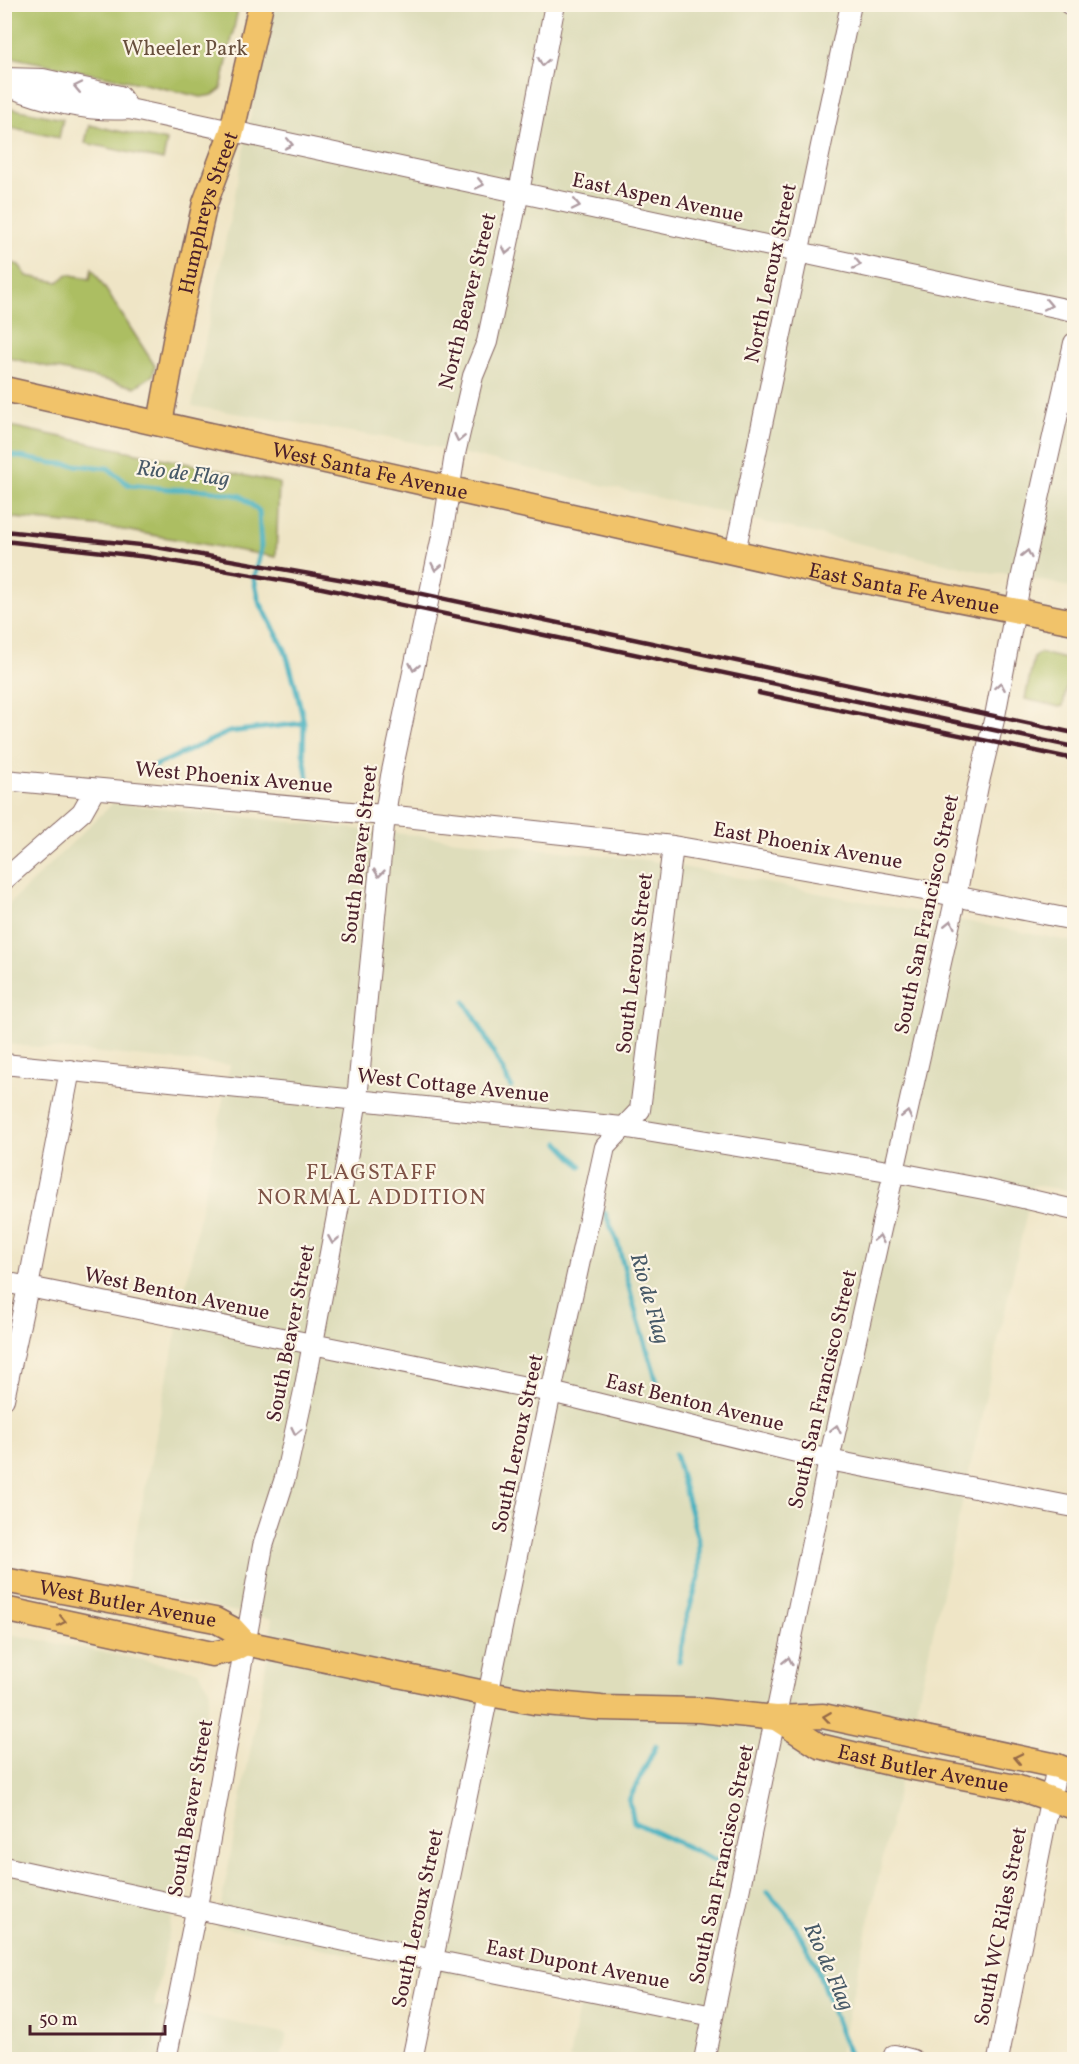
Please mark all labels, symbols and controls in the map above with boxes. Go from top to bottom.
park label: Wheeler Park [122,35,248,64]
one-way arrow [537,56,550,66]
one-way arrow [73,81,83,94]
street label: Humphreys Street [172,127,247,297]
one-way arrow [284,136,294,149]
street label: East Aspen Avenue [569,166,746,231]
one-way arrow [475,177,485,190]
street label: North Leroux Street [738,181,805,366]
one-way arrow [571,197,581,210]
street label: North Beaver Street [432,210,504,393]
one-way arrow [501,244,514,254]
one-way arrow [852,257,862,270]
one-way arrow [1042,298,1052,311]
one-way arrow [453,433,466,443]
street label: West Santa Fe Avenue [269,436,471,508]
water label: Rio de Flag [134,453,231,496]
one-way arrow [1020,549,1033,559]
street label: East Santa Fe Avenue [806,556,1002,623]
one-way arrow [430,561,443,571]
one-way arrow [408,662,421,672]
one-way arrow [994,681,1006,691]
street label: West Phoenix Avenue [134,755,334,802]
street label: South Beaver Street [335,763,386,945]
street label: South San Francisco Street [888,792,967,1037]
street label: East Phoenix Avenue [711,816,905,877]
one-way arrow [373,868,386,877]
street label: South Leroux Street [610,871,661,1055]
one-way arrow [943,920,956,930]
street label: West Cottage Avenue [355,1062,551,1111]
one-way arrow [900,1110,913,1120]
district label: FLAGSTAFF NORMAL ADDITION [257,1158,487,1214]
one-way arrow [872,1234,885,1244]
one-way arrow [327,1235,340,1245]
street label: South Beaver Street [260,1242,323,1425]
water label: Rio de Flag [621,1250,676,1348]
street label: West Benton Avenue [81,1261,272,1328]
street label: South San Francisco Street [782,1267,865,1512]
street label: South Leroux Street [485,1351,552,1536]
street label: East Benton Avenue [602,1367,787,1440]
one-way arrow [829,1424,842,1434]
one-way arrow [290,1426,303,1436]
street label: West Butler Avenue [36,1574,219,1636]
one-way arrow [56,1614,66,1627]
one-way arrow [781,1656,794,1666]
one-way arrow [823,1712,832,1724]
street label: South Beaver Street [162,1717,221,1900]
street label: East Butler Avenue [834,1738,1011,1801]
street label: South San Francisco Street [683,1742,762,1987]
one-way arrow [1013,1752,1023,1765]
street label: South WC Riles Street [968,1824,1035,2028]
street label: South Leroux Street [385,1826,452,2011]
water label: Rio de Flag [795,1918,861,2016]
street label: East Dupont Avenue [483,1933,672,1998]
scale bar [30,1998,165,2036]
text: 50 m [39,2008,78,2033]

